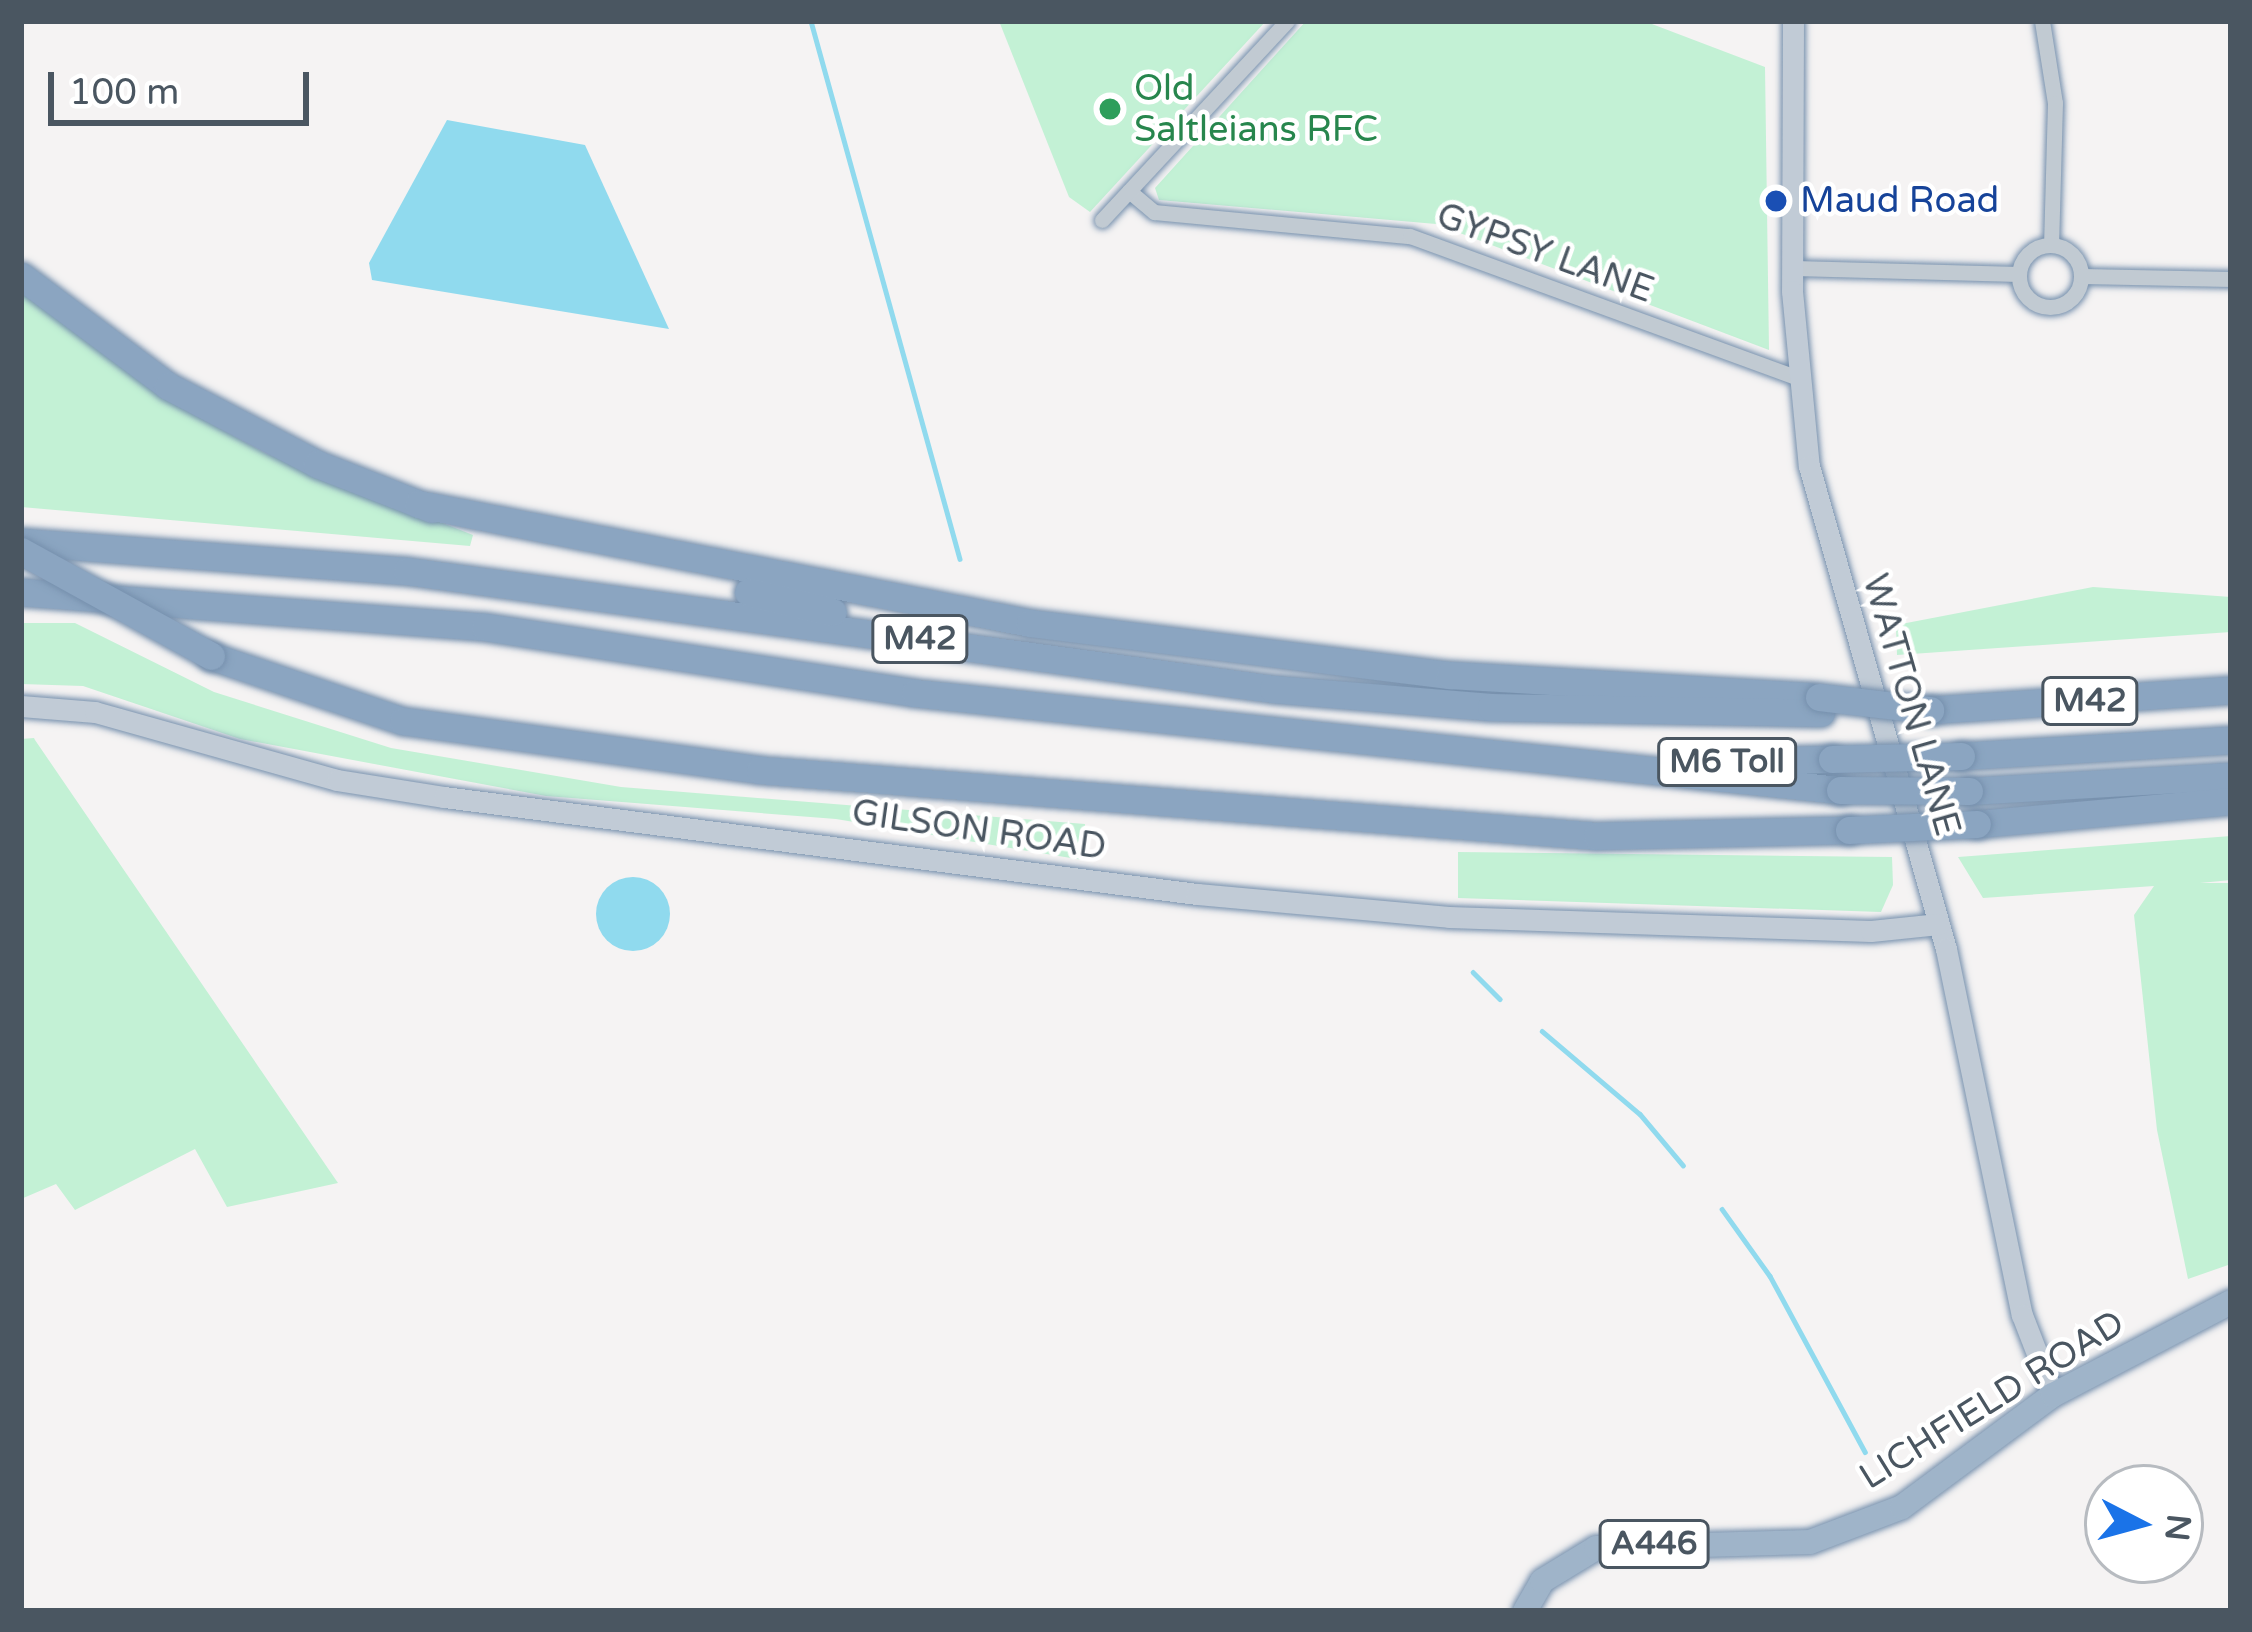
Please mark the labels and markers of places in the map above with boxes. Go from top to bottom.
place label: Old Saltleians RFC [1134,66,1378,151]
marker: Old Saltleians RFC [1097,96,1123,122]
place label: Maud Road [1800,179,1999,223]
marker: Maud Road [1763,188,1789,214]

